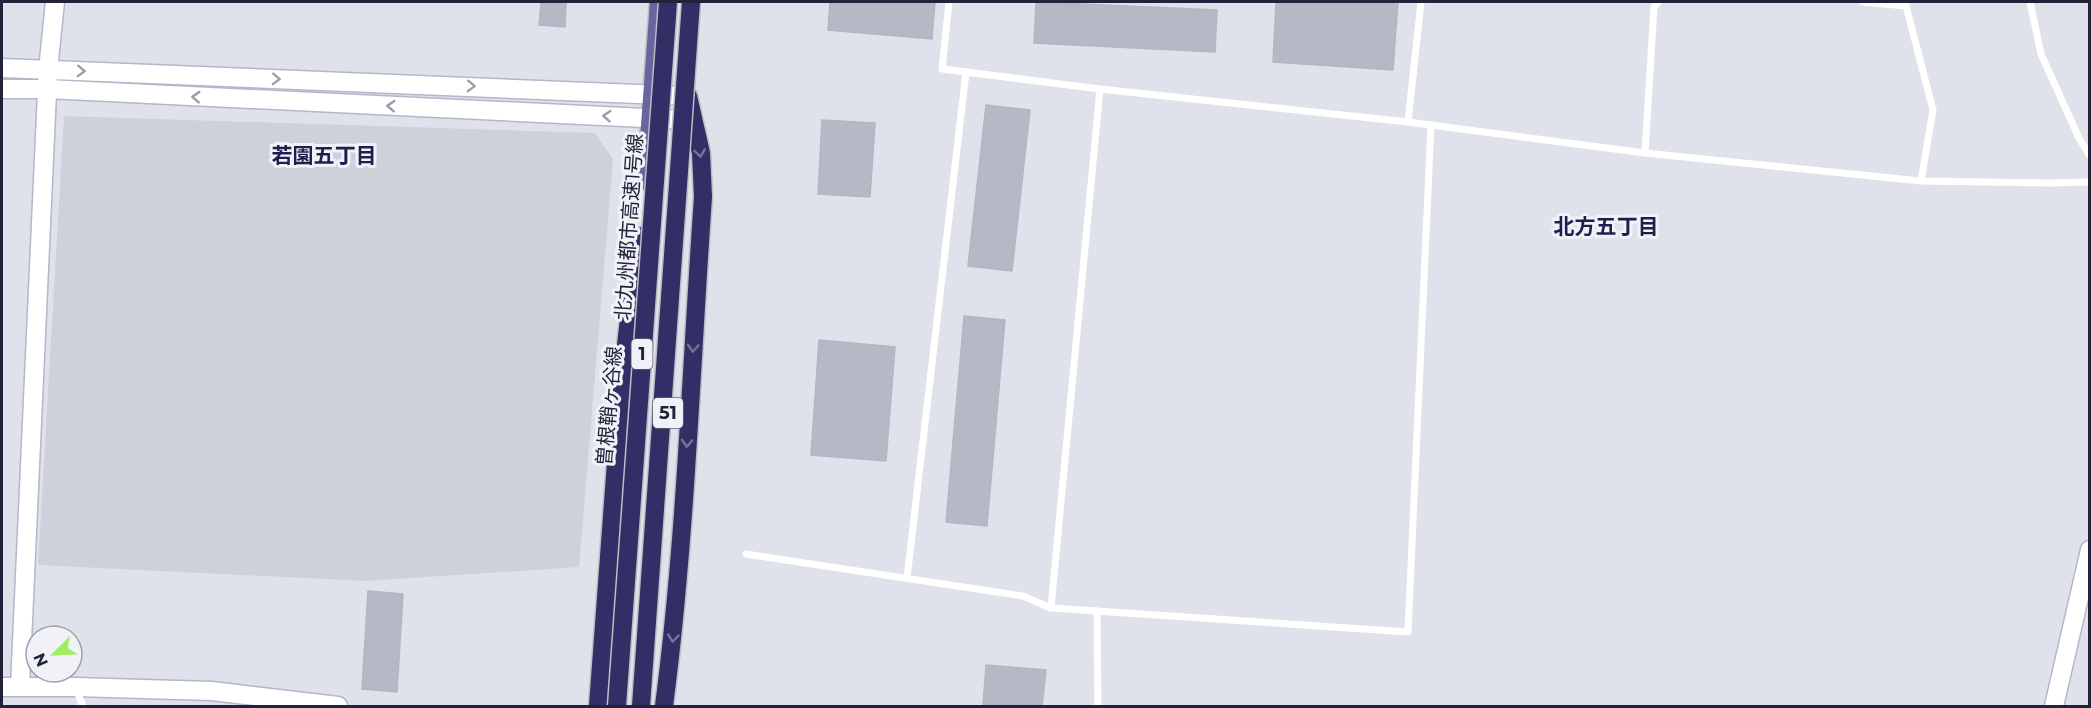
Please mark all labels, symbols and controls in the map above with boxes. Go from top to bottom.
one-way arrow [76,64,85,77]
one-way arrow [271,72,280,85]
one-way arrow [466,80,475,93]
one-way arrow [192,90,201,103]
one-way arrow [387,99,396,112]
one-way arrow [603,109,612,122]
street label: 北九州都市高速1号線 [610,133,648,321]
district label: 若園五丁目 [272,143,377,168]
one-way arrow [694,149,706,158]
district label: 北方五丁目 [1554,214,1659,239]
road number: 1 [632,339,652,369]
one-way arrow [686,343,699,352]
street label: 曽根鞘ヶ谷線 [592,345,626,467]
road number: 51 [653,398,683,428]
one-way arrow [680,439,693,448]
north arrow [24,624,84,684]
one-way arrow [667,633,680,642]
text: N [29,650,52,670]

